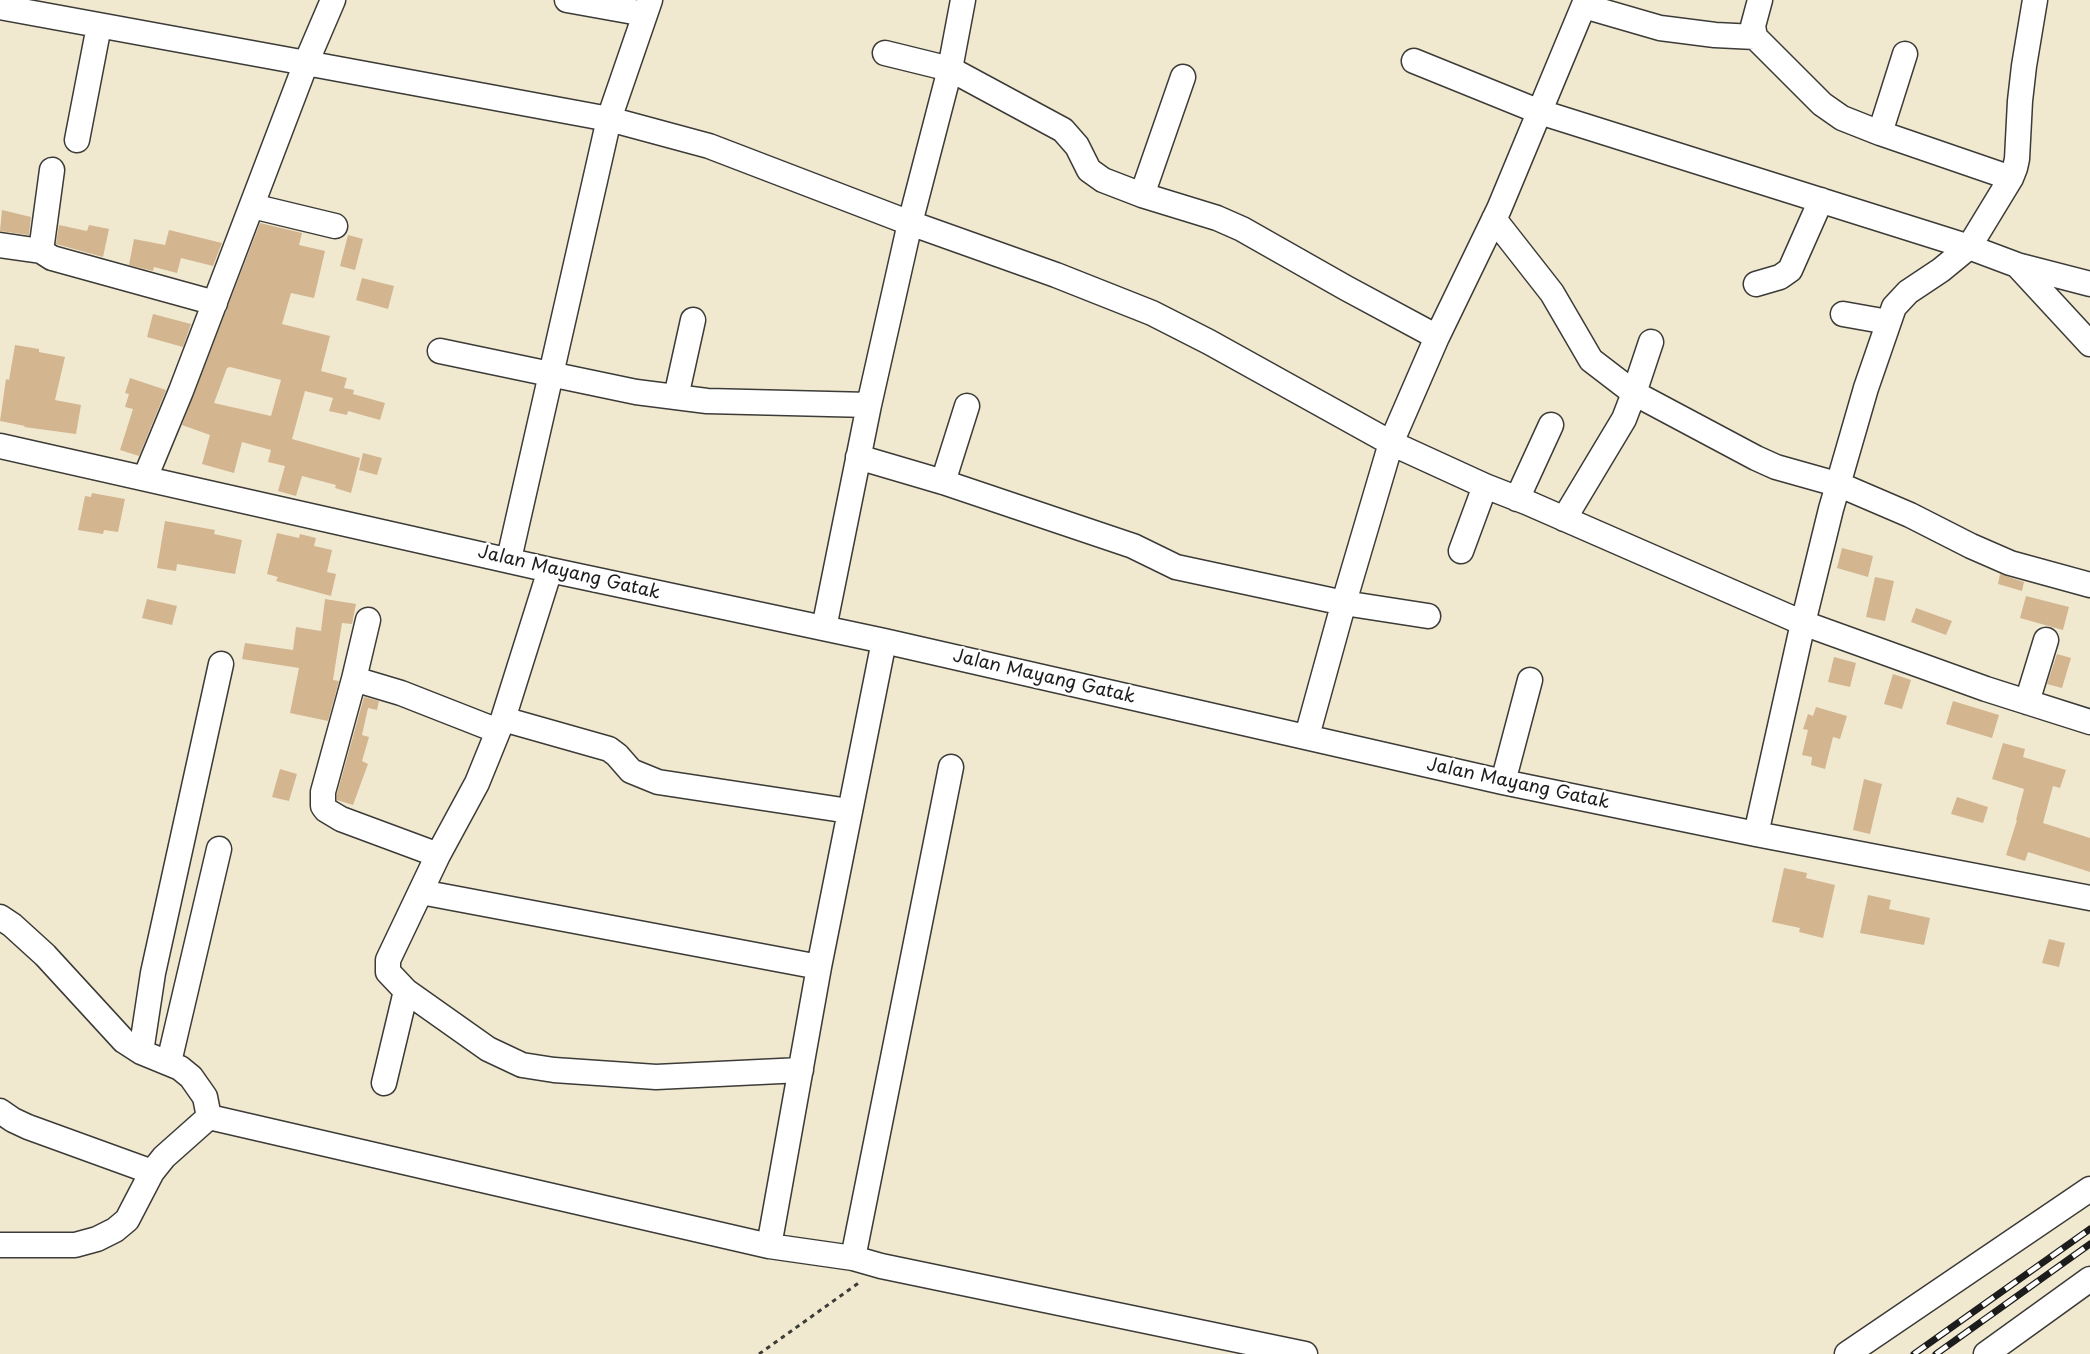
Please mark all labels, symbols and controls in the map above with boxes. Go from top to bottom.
street label: Jalan Mayang Gatak [476,542,662,604]
street label: Jalan Mayang Gatak [951,646,1137,708]
street label: Jalan Mayang Gatak [1425,754,1611,814]

